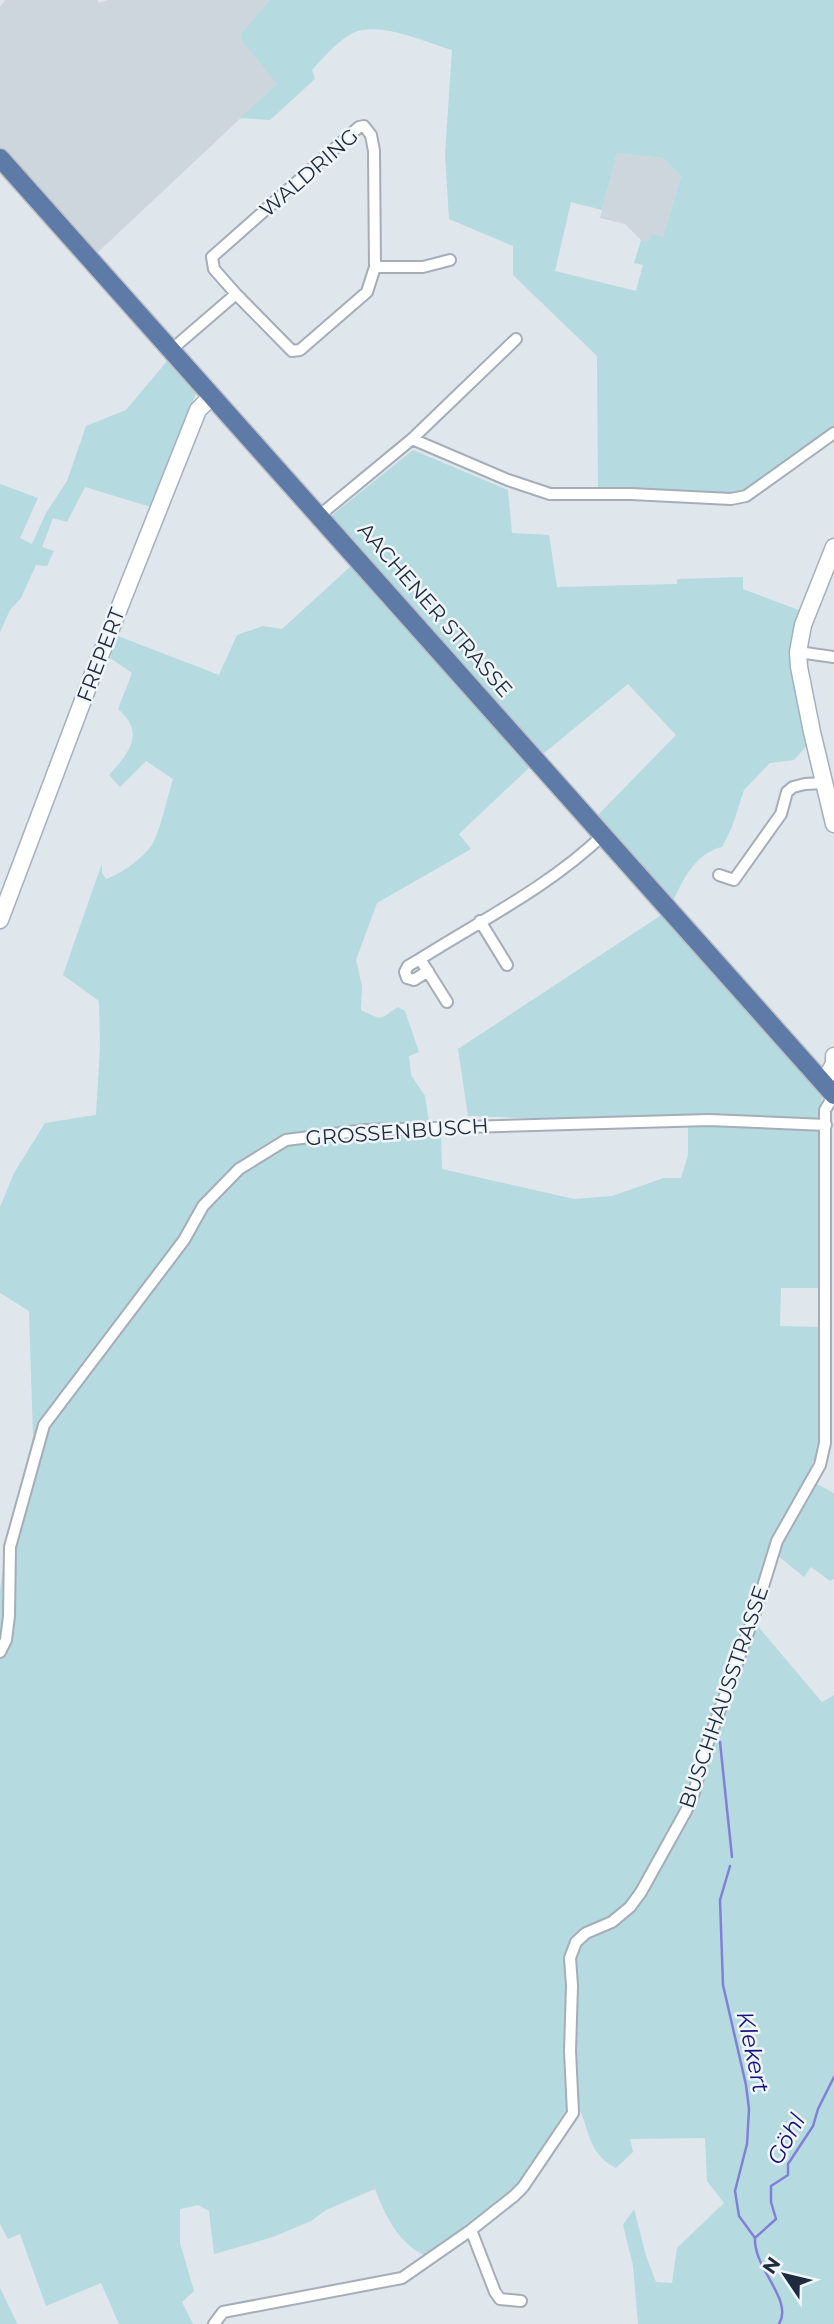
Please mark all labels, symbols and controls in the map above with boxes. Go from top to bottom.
street label: WALDRING [254,123,363,222]
street label: AACHENER STRASSE [353,517,518,702]
street label: FREPERT [71,604,130,705]
street label: GROSSENBUSCH [305,1113,489,1150]
street label: BUSCHHAUSSTRASSE [674,1582,773,1811]
water label: Klekert [731,2009,775,2096]
water label: Göhl [761,2108,812,2169]
north arrow [750,2240,820,2310]
text: N [758,2253,785,2278]

